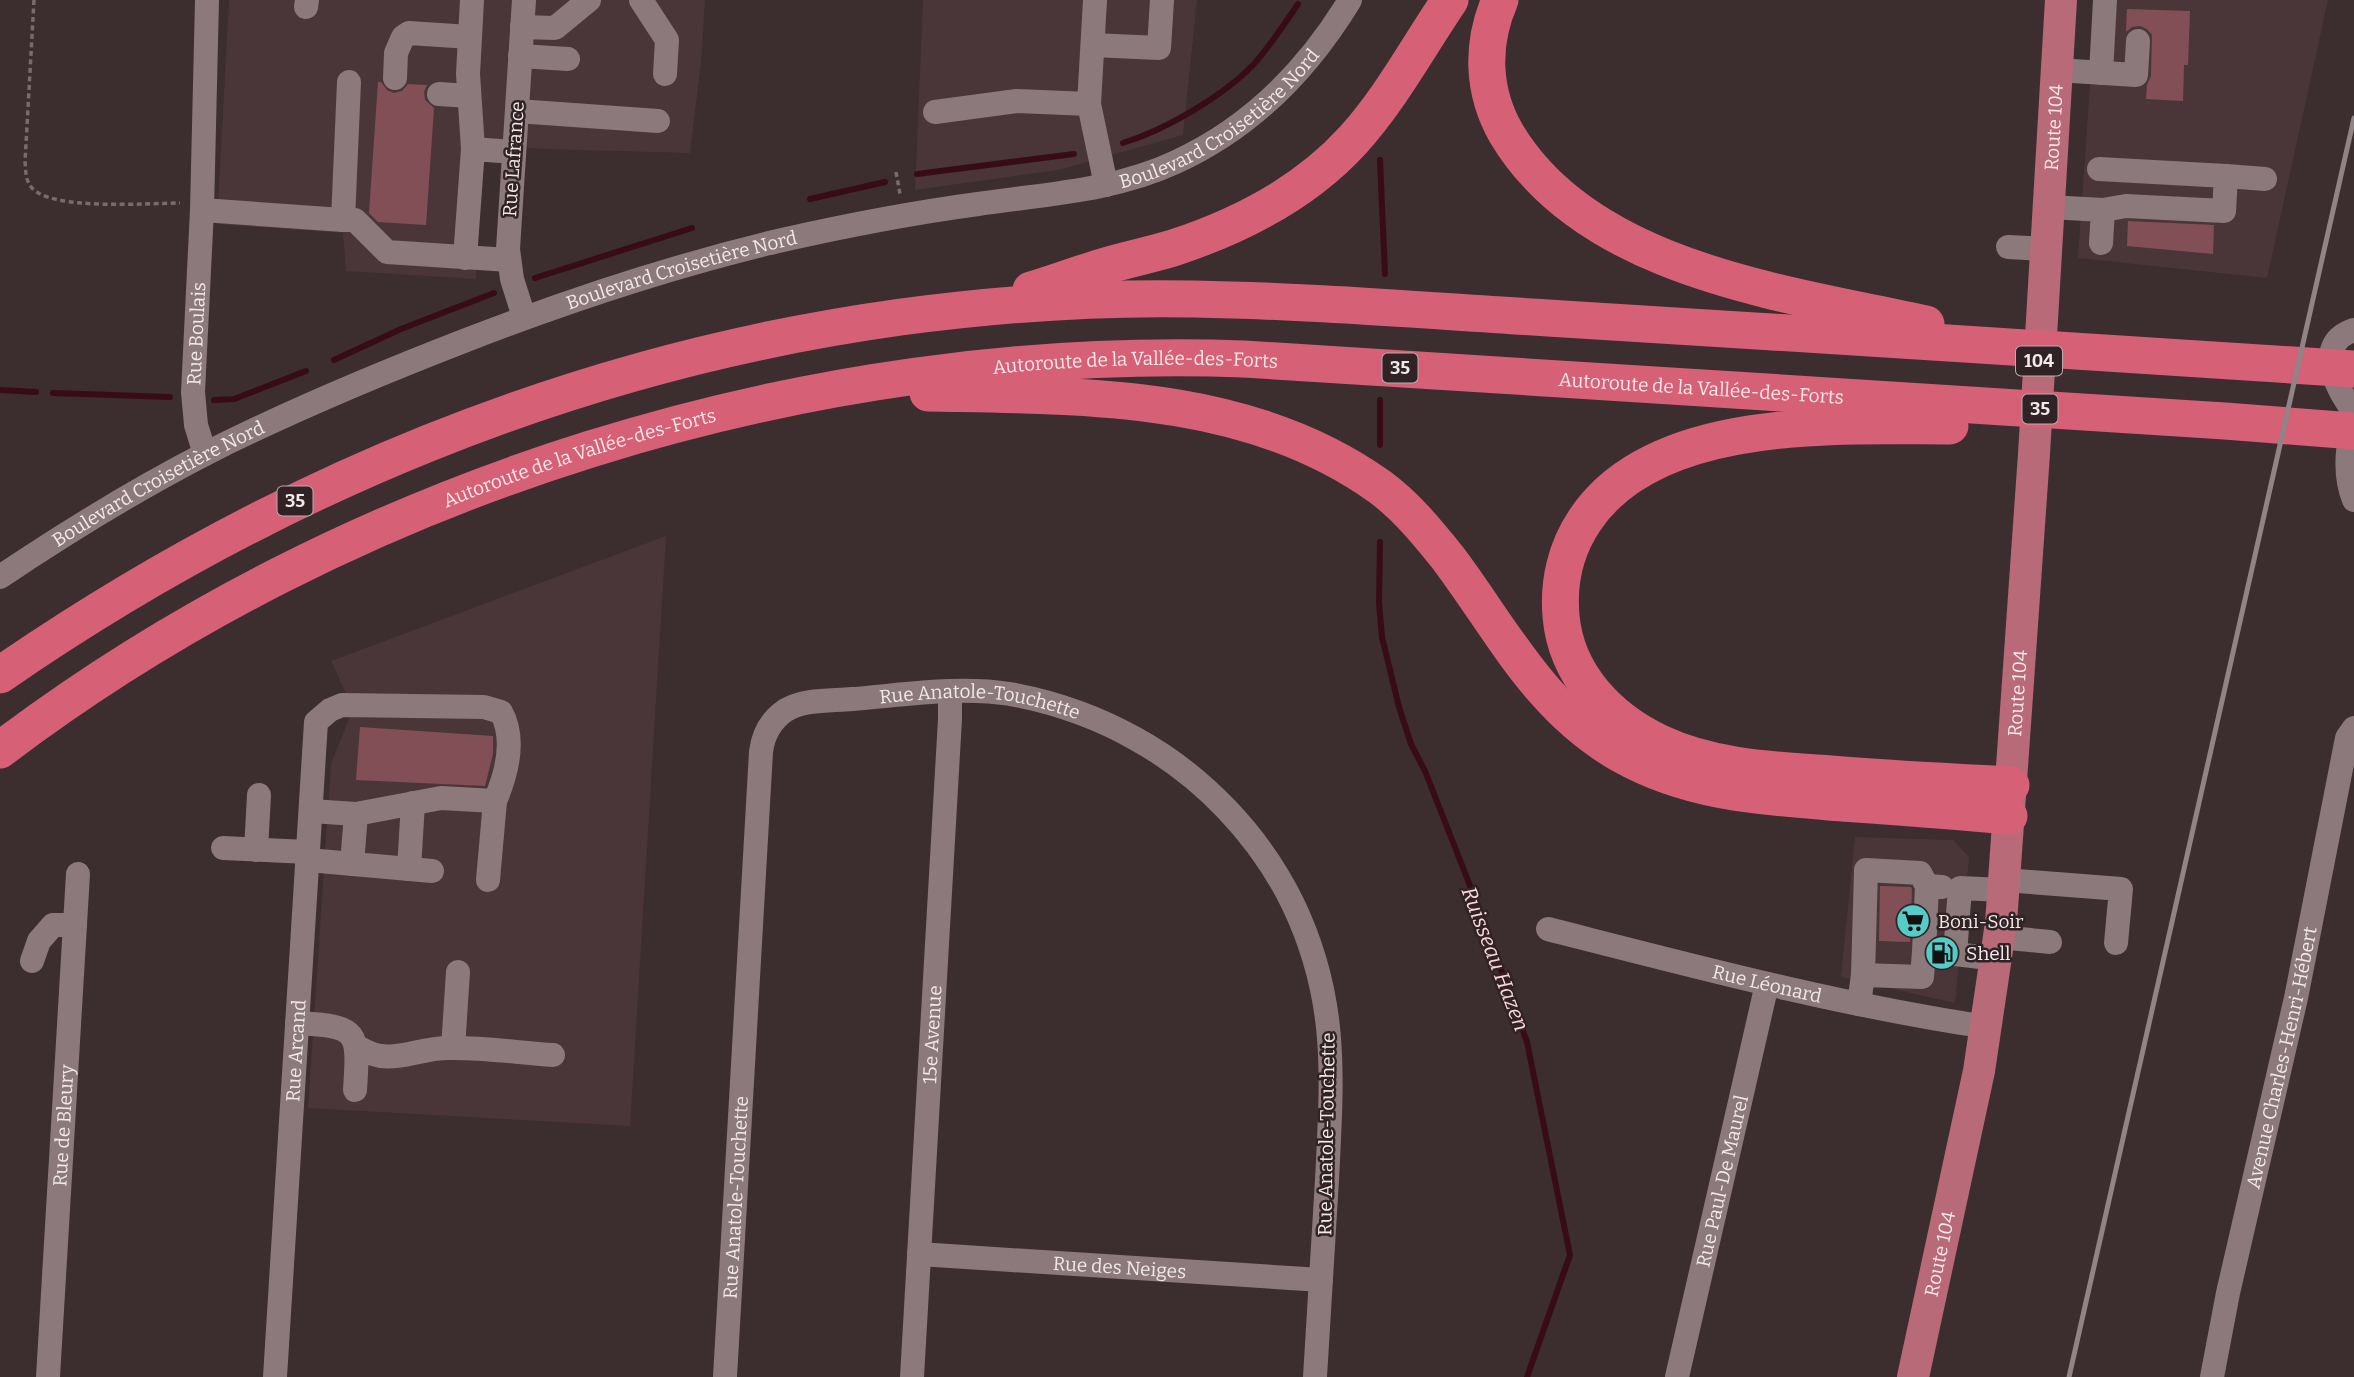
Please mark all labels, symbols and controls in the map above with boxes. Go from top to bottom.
street label: Boulevard Croisetière Nord [1117,44,1324,193]
street label: Route 104 [2040,83,2068,171]
street label: Rue Lafrance [498,101,529,218]
street label: Boulevard Croisetière Nord [563,226,799,315]
street label: Rue Boulais [182,281,210,386]
road number: 104 [2016,346,2062,376]
street label: Autoroute de la Vallée-des-Forts [992,347,1279,379]
road number: 35 [1382,354,1418,382]
street label: Autoroute de la Vallée-des-Forts [1558,368,1844,409]
road number: 35 [2022,394,2058,424]
street label: Autoroute de la Vallée-des-Forts [440,404,718,512]
street label: Boulevard Croisetière Nord [48,416,268,552]
road number: 35 [278,486,312,516]
street label: Route 104 [2003,649,2032,737]
street label: Rue Anatole-Touchette [878,680,1083,724]
water label: Ruisseau Hazen [1456,883,1534,1035]
supermarket icon: Boni-Soir [1894,902,1932,940]
place label: Boni-Soir [1938,910,2024,933]
street label: Avenue Charles-Henri-Hébert [2241,924,2322,1191]
fuel station icon: Shell [1923,934,1961,972]
place label: Shell [1966,942,2011,965]
street label: Rue Léonard [1710,960,1824,1008]
street label: 15e Avenue [918,985,947,1085]
street label: Rue Arcand [281,999,311,1102]
street label: Rue Anatole-Touchette [1313,1032,1340,1236]
street label: Rue de Bleury [48,1063,79,1187]
street label: Rue Paul-De Maurel [1692,1093,1753,1269]
street label: Rue Anatole-Touchette [719,1095,753,1299]
street label: Route 104 [1920,1209,1960,1299]
street label: Rue des Neiges [1052,1252,1187,1283]

